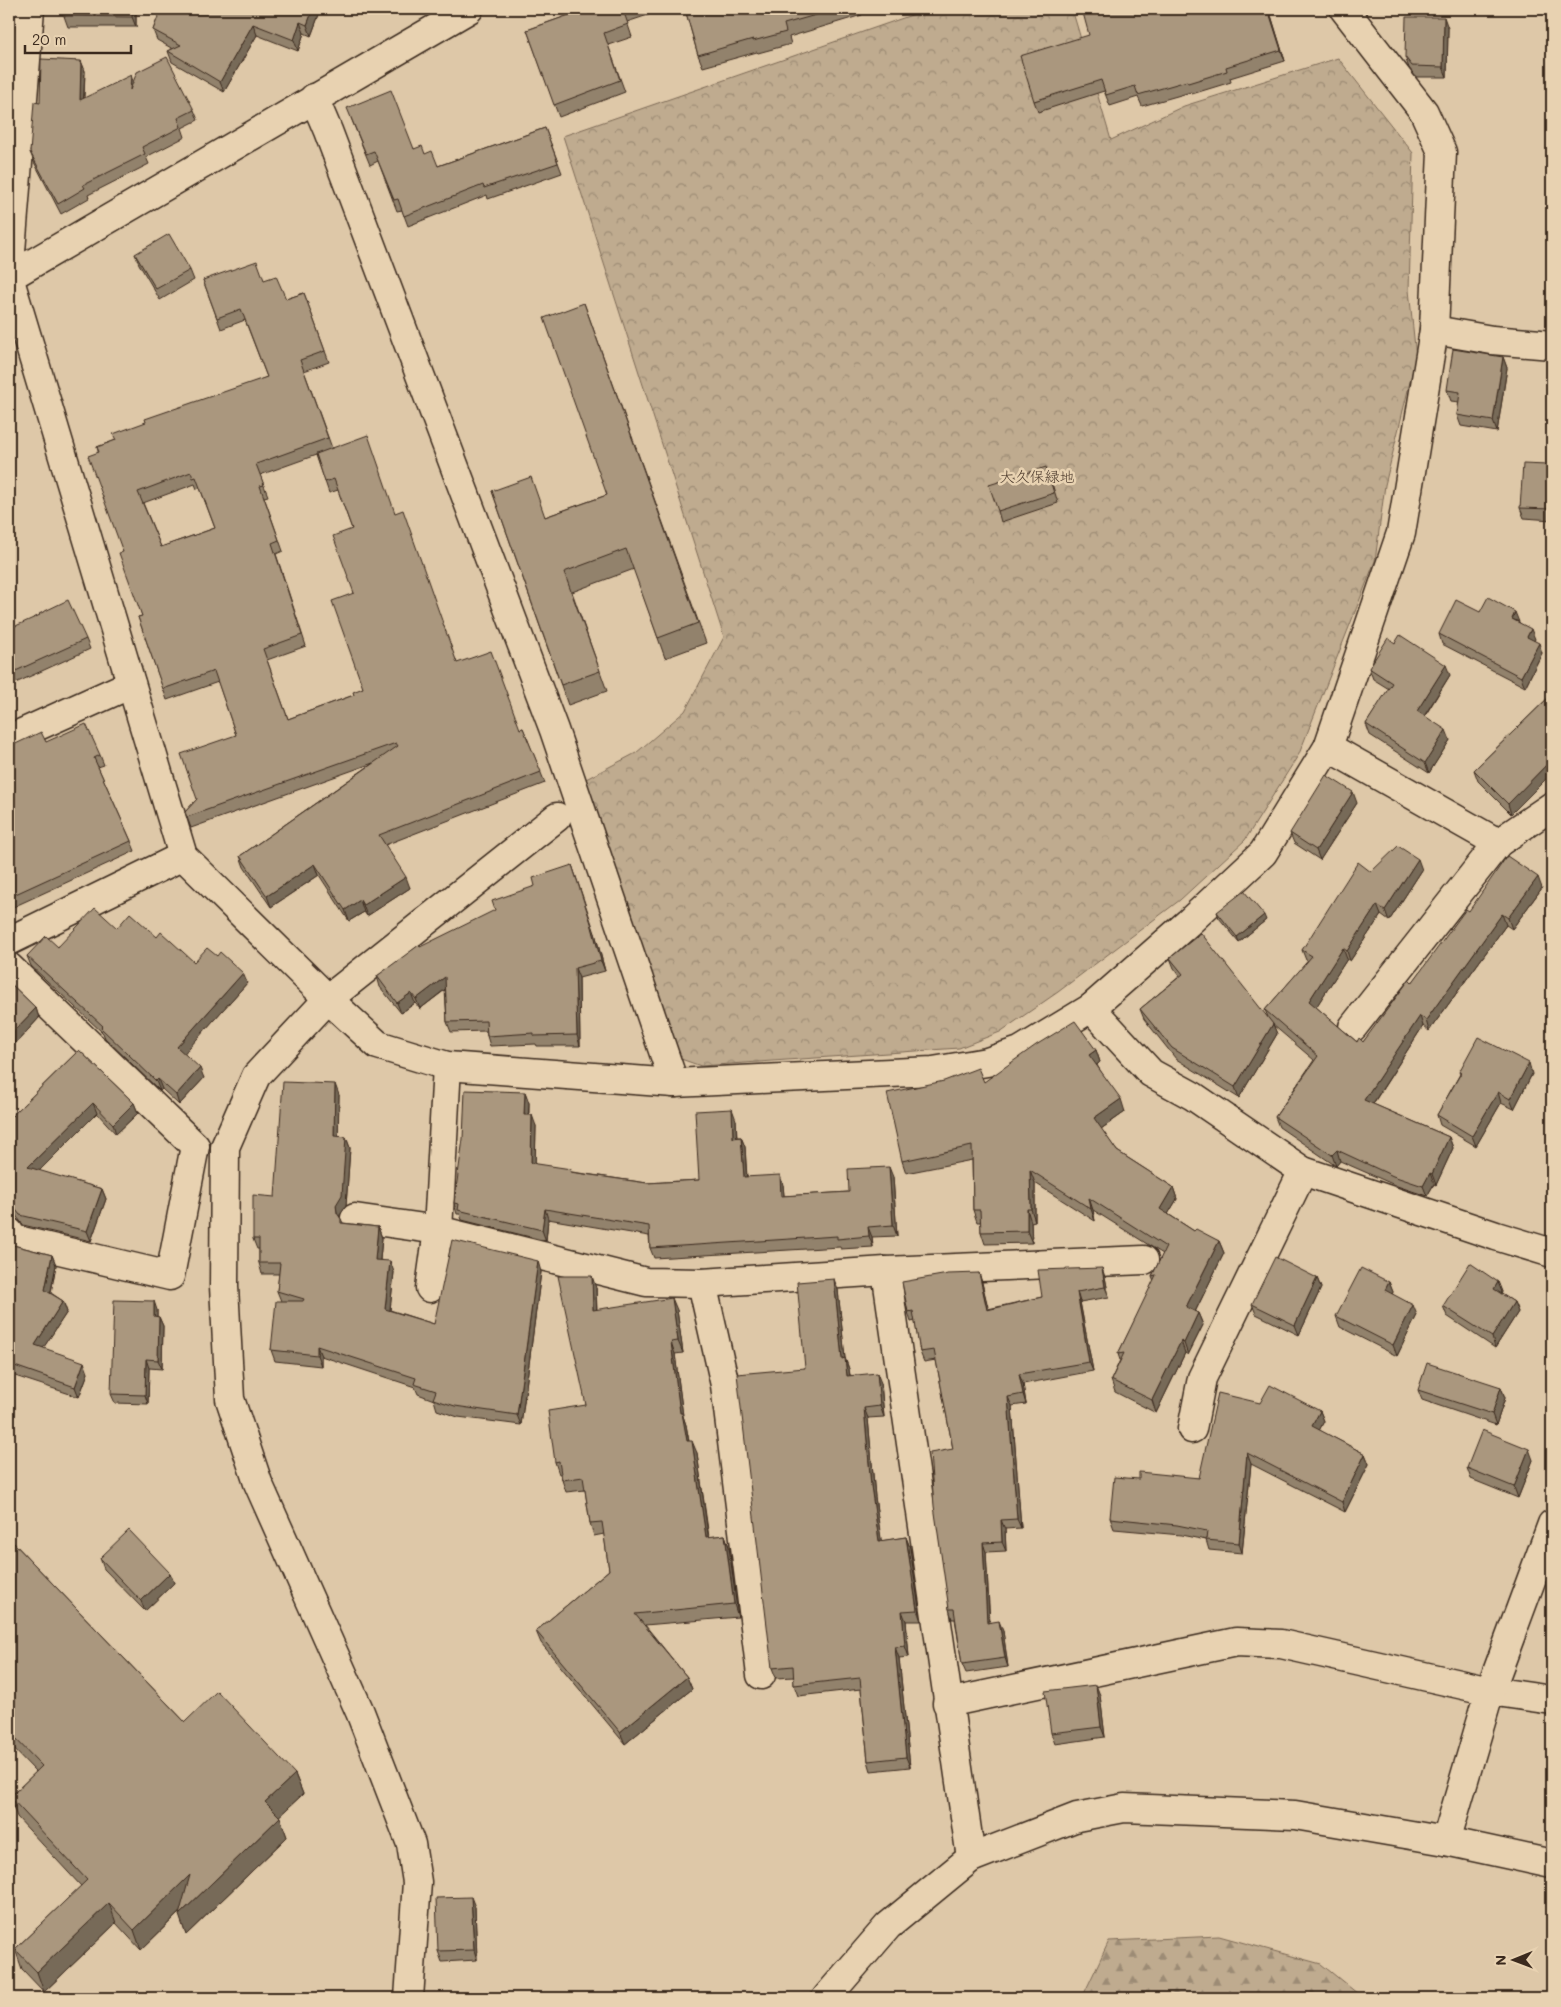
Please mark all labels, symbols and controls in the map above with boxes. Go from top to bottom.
scale bar [25,22,131,54]
text: 20 m [32,29,66,49]
park label: 大久保緑地 [999,466,1075,486]
north arrow [1488,1934,1538,1984]
text: N [1491,1955,1510,1966]

